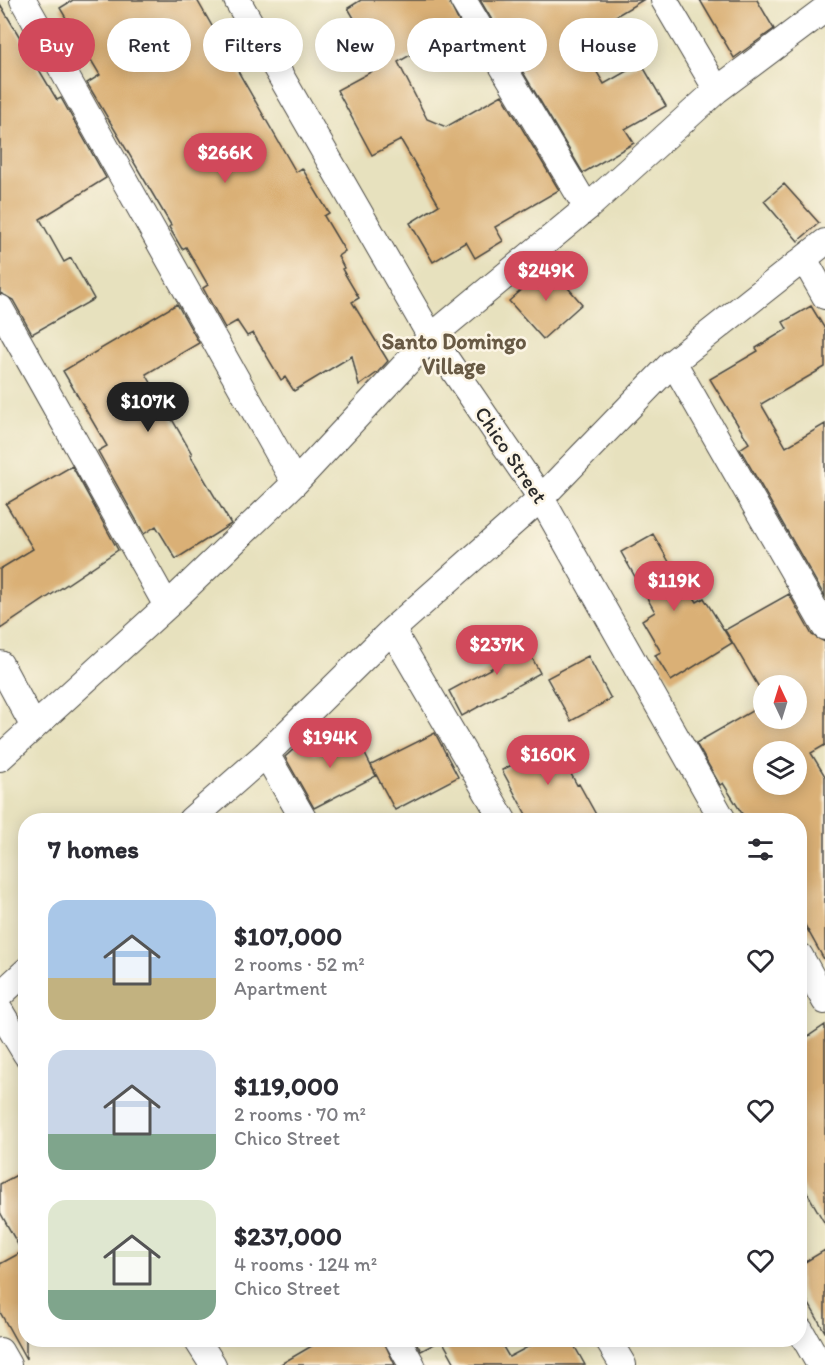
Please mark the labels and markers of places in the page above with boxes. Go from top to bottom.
pin: $266K [183,133,267,184]
pin: $249K [504,251,588,302]
pin: $107K [106,382,190,433]
pin: $119K [632,561,716,612]
pin: $237K [455,625,539,676]
pin: $194K [288,718,372,769]
pin: $160K [506,735,590,786]

